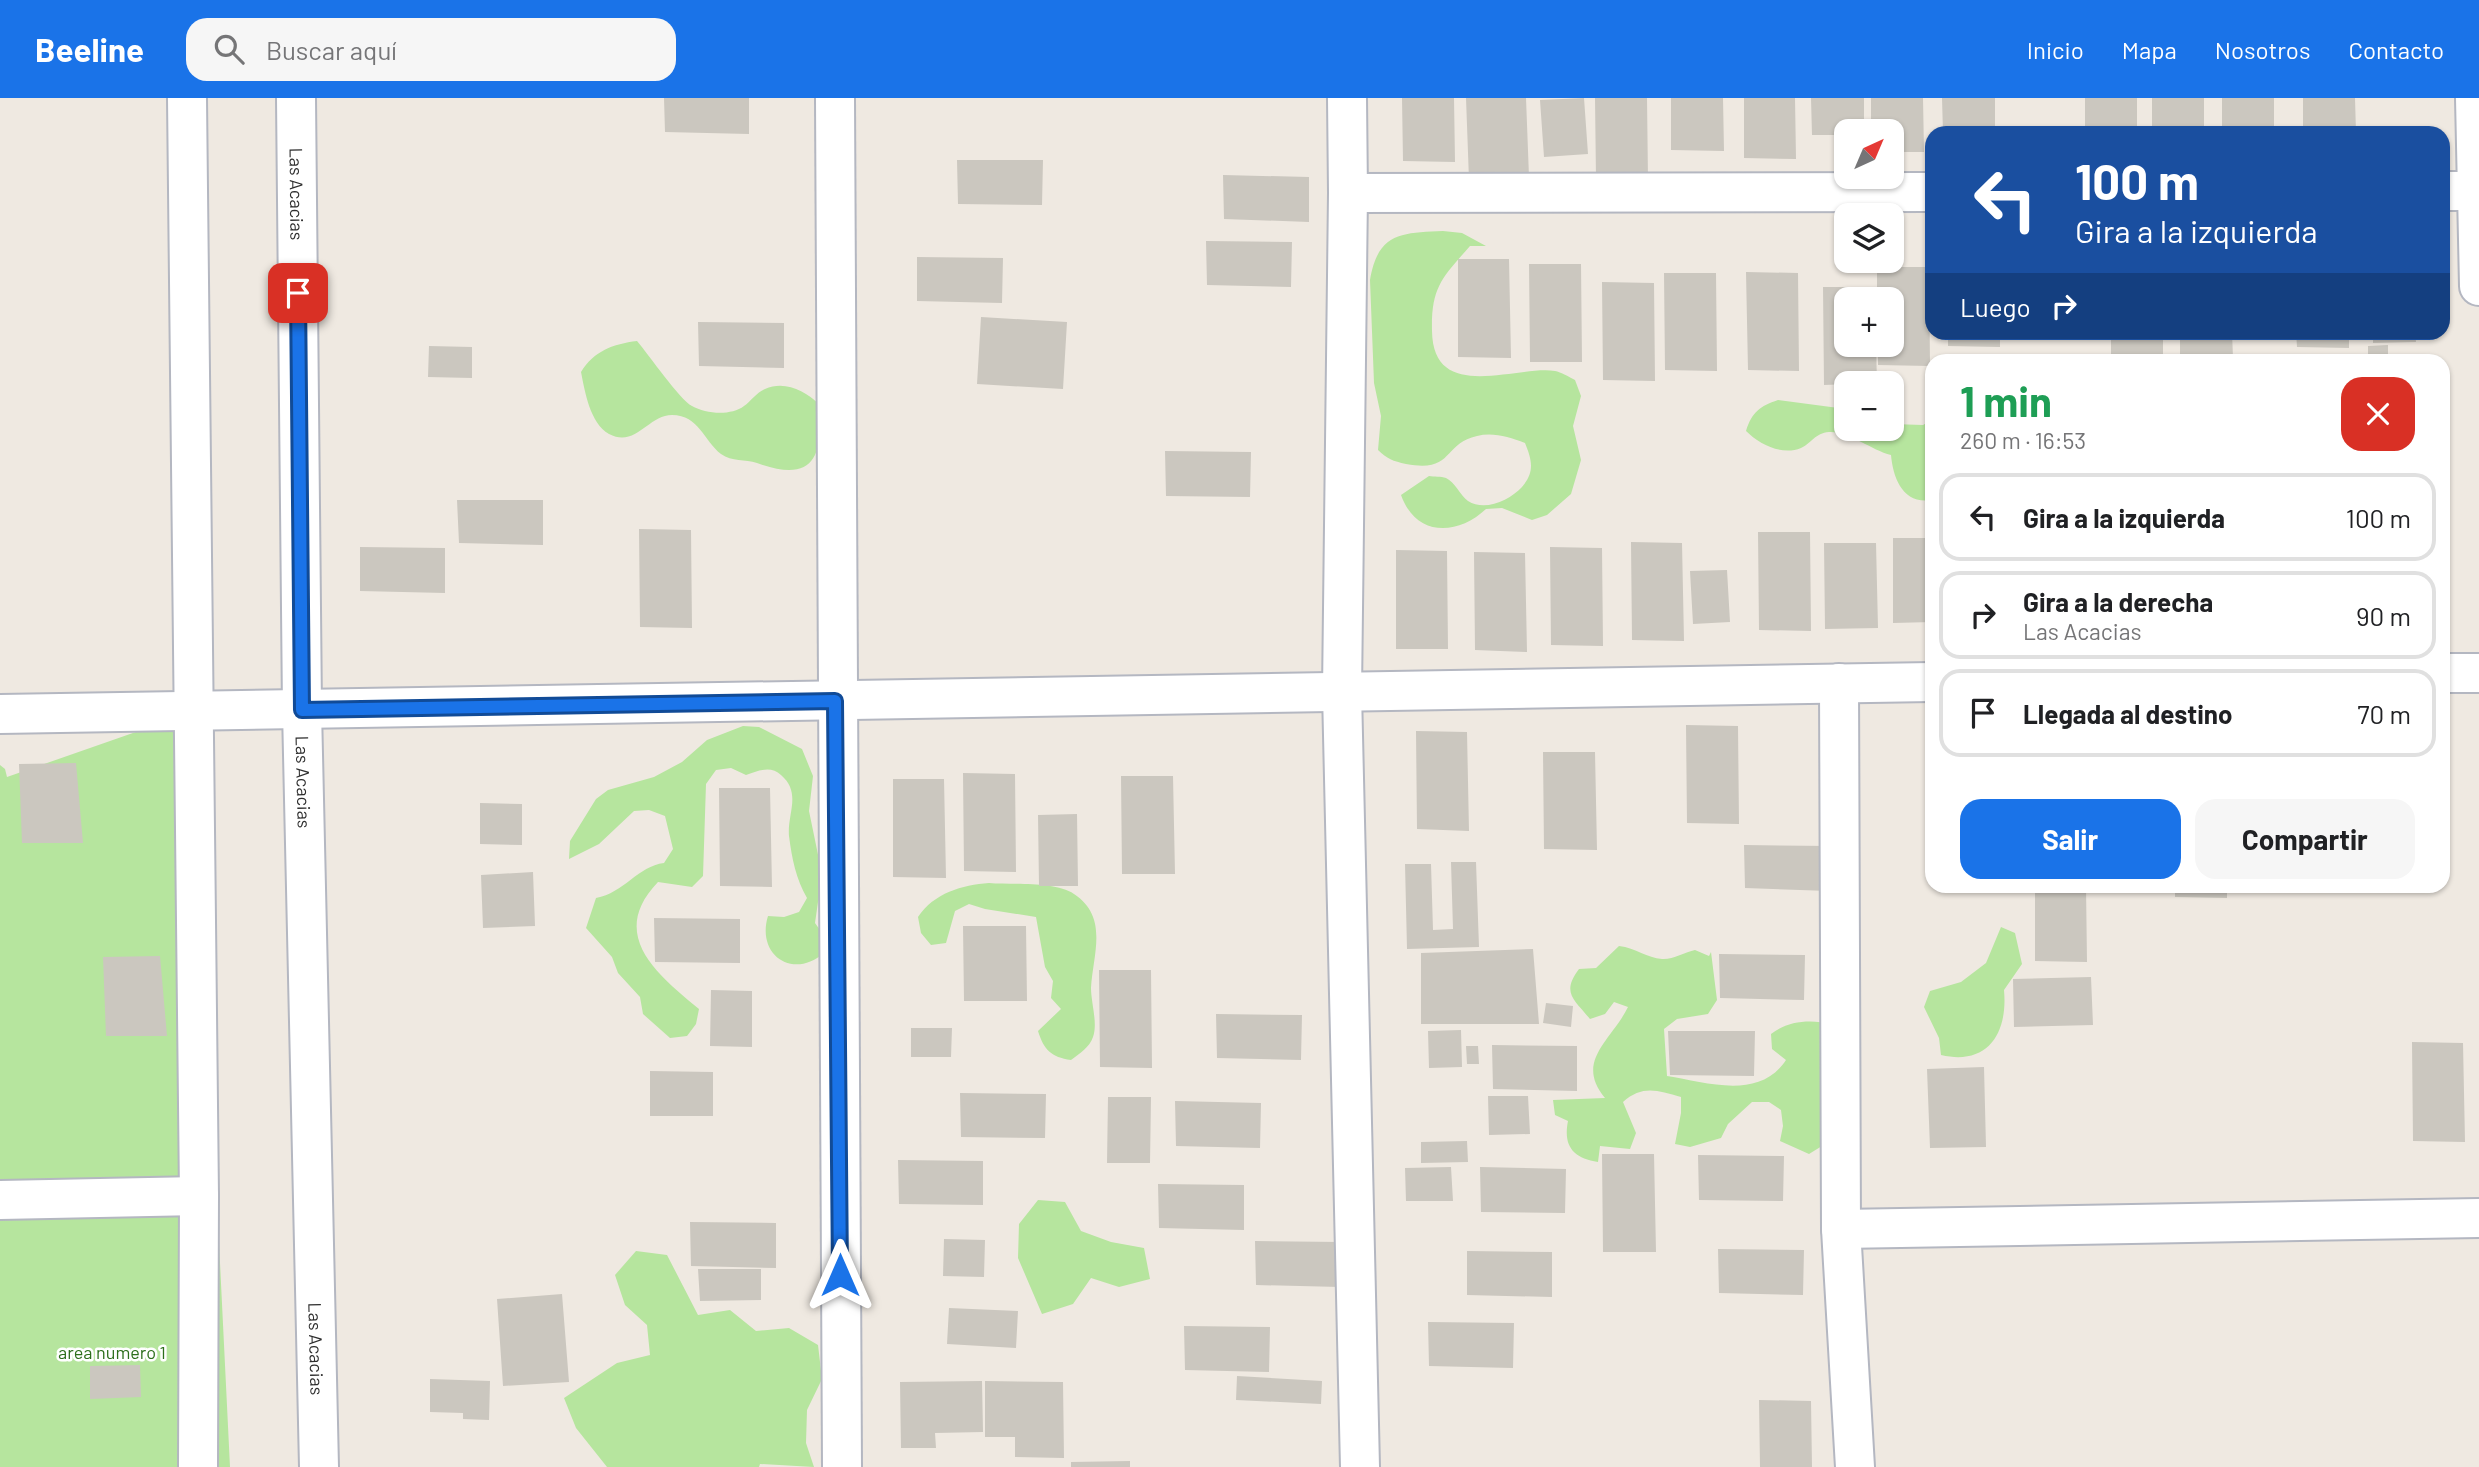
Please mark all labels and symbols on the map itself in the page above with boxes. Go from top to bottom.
north arrow [1834,119,1904,189]
street label: Las Acacias [285,147,308,241]
pin [268,263,328,323]
street label: Las Acacias [292,735,316,829]
position arrow [803,1238,877,1312]
street label: Las Acacias [304,1302,328,1395]
park label: area numero 1 [58,1341,166,1363]

